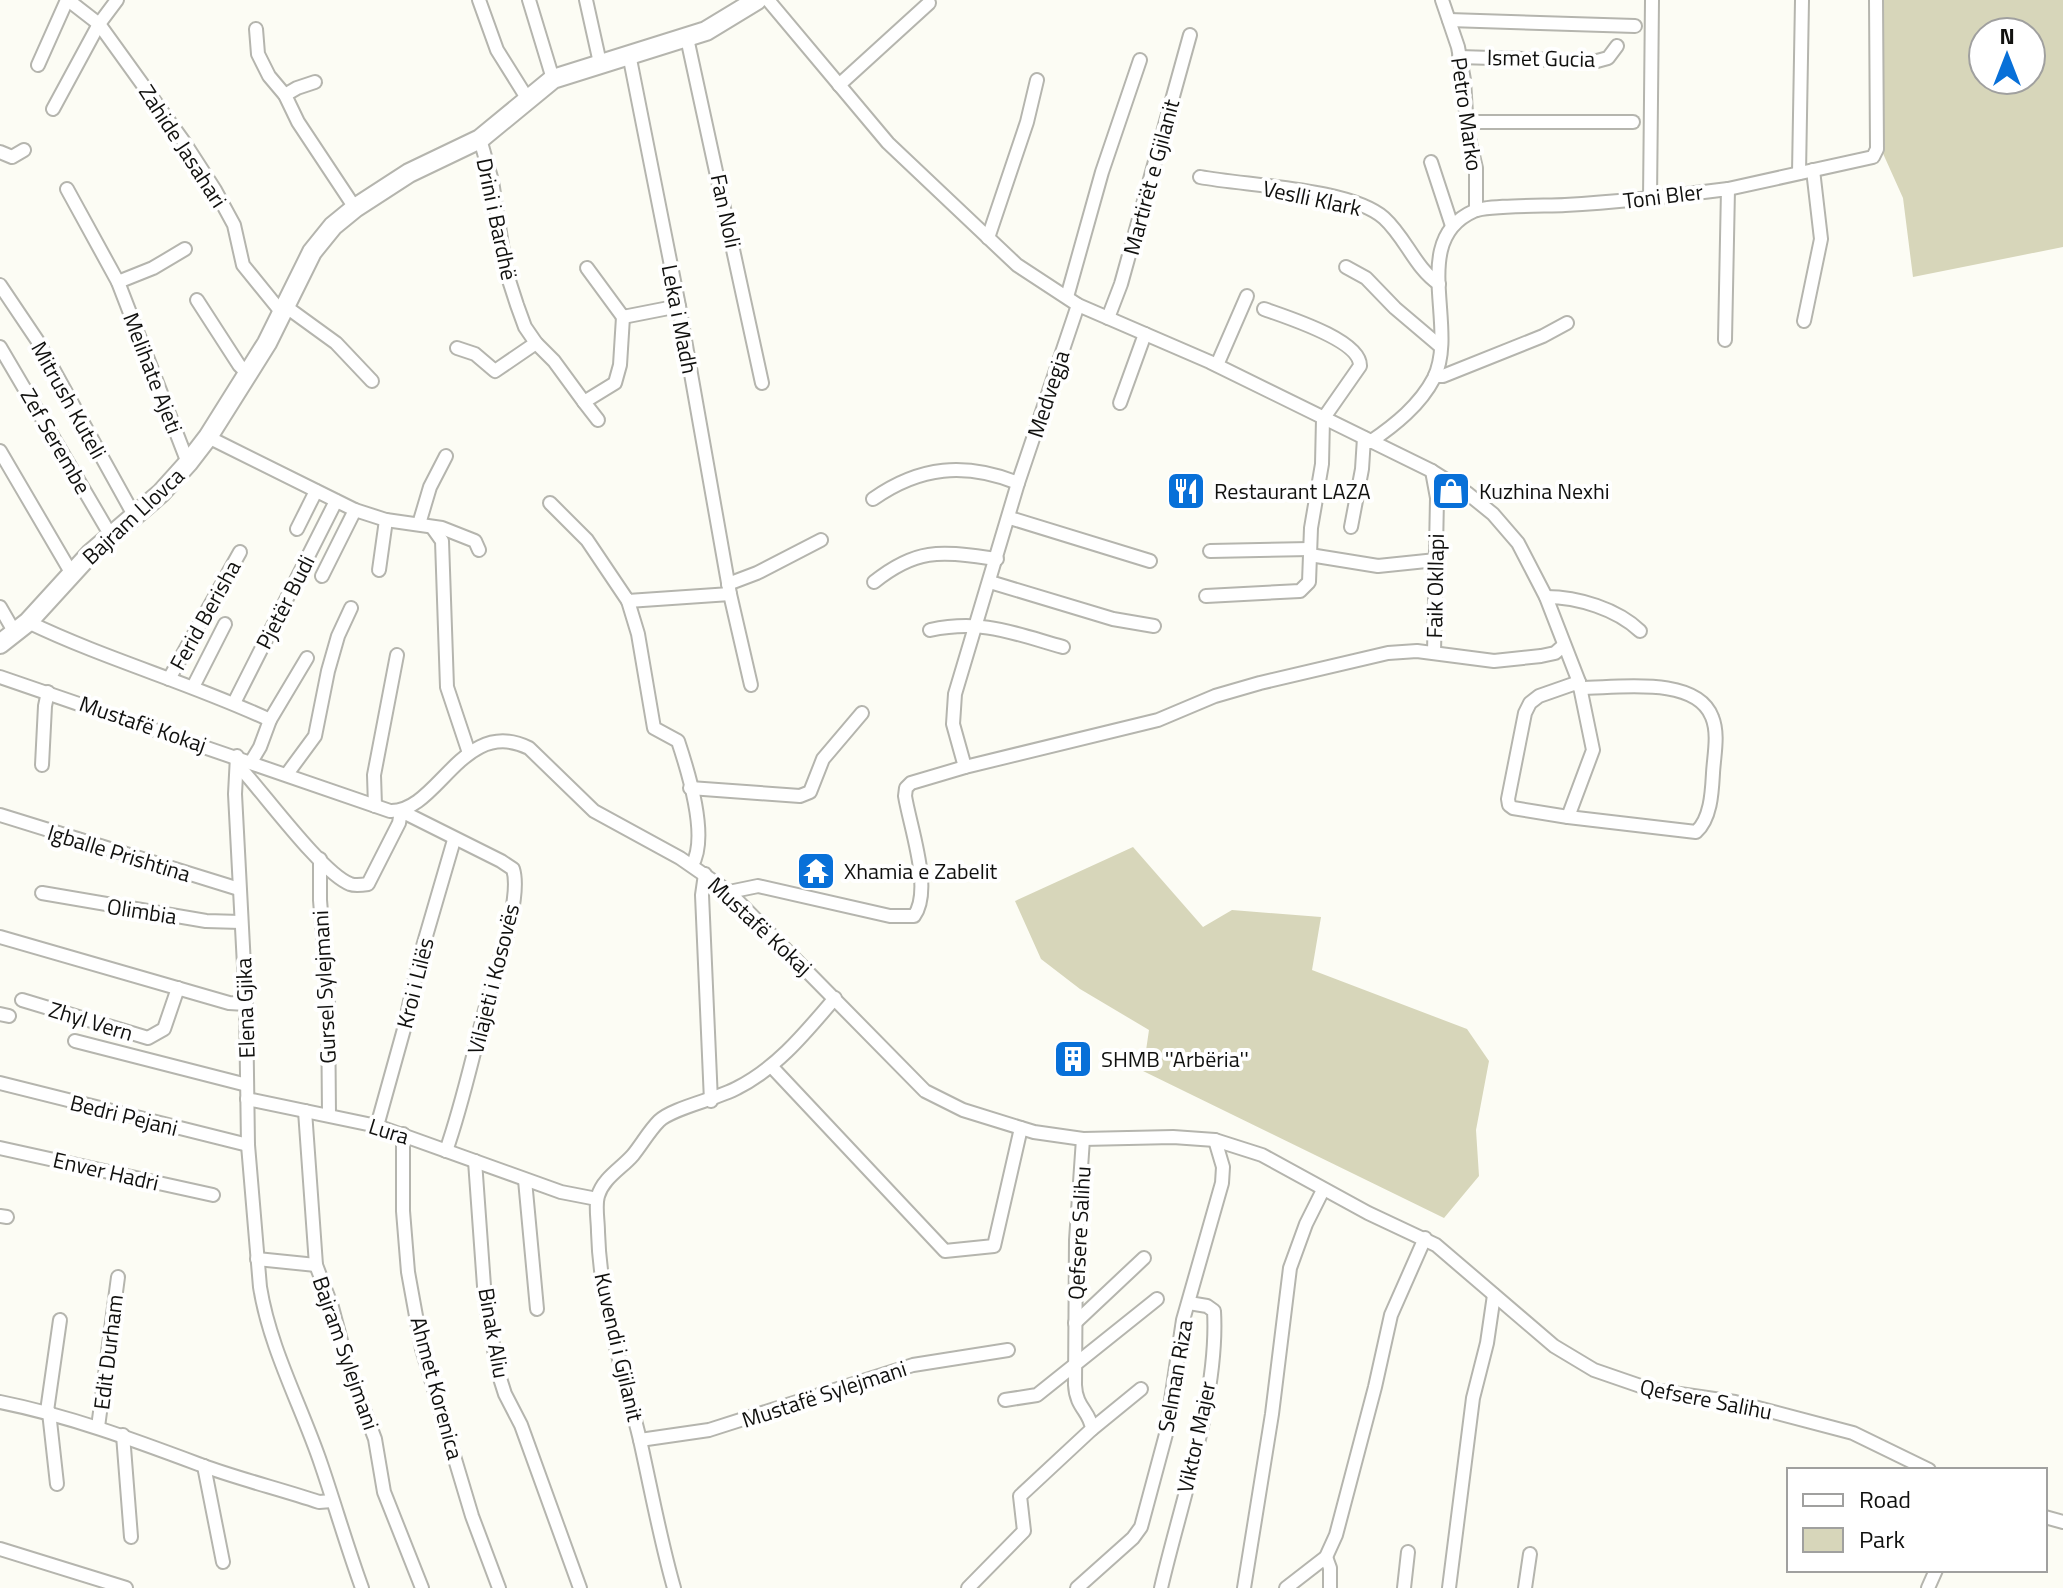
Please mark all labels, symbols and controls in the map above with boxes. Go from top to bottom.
north arrow [1967,16,2047,96]
text: N [1999,19,2015,53]
street label: Ismet Gucia [1487,40,1595,76]
street label: Petro Marko [1442,55,1492,173]
street label: Zahide Jasahari [130,78,236,214]
street label: Martirët e Gjilanit [1114,95,1188,259]
street label: Drini i Bardhë [467,155,527,283]
street label: Fan Noli [702,171,750,251]
street label: Veslli Klark [1260,171,1365,225]
street label: Toni Bler [1621,174,1705,218]
street label: Leka i Madh [653,262,707,376]
street label: Melihate Ajeti [114,307,192,439]
street label: Mitrush Kuteli [23,335,115,465]
street label: Medvegja [1018,346,1078,442]
street label: Zef Serembe [12,382,100,500]
street label: Bajram Llovca [74,459,192,573]
restaurant icon: Restaurant LAZA [1165,470,1207,512]
shop icon: Kuzhina Nexhi [1430,470,1472,512]
place label: Restaurant LAZA [1214,474,1371,508]
place label: Kuzhina Nexhi [1479,474,1610,508]
street label: Faik Okllapi [1417,533,1453,639]
street label: Pjetër Budi [247,549,323,655]
street label: Ferid Berisha [161,554,249,676]
street label: Mustafë Kokaj [75,686,211,762]
street label: Igballe Prishtina [43,815,195,891]
temple icon: Xhamia e Zabelit [795,850,837,892]
place label: Xhamia e Zabelit [844,854,998,888]
street label: Mustafë Kokaj [700,868,820,984]
street label: Olimbia [105,889,179,933]
street label: Vilajeti i Kosovës [458,900,528,1058]
street label: Gursel Sylejmani [303,909,345,1065]
street label: Kroi i Lilës [387,934,443,1032]
street label: Elena Gjika [226,957,264,1059]
street label: Zhyl Vern [45,992,137,1050]
building icon: SHMB ''Arbëria'' [1052,1038,1094,1080]
place label: SHMB ''Arbëria'' [1101,1042,1249,1076]
street label: Bedri Pejani [66,1085,182,1145]
street label: Lura [365,1109,413,1153]
street label: Enver Hadri [50,1142,162,1200]
street label: Qefsere Salihu [1059,1165,1099,1301]
street label: Kuvendi i Gjilanit [585,1269,653,1425]
street label: Bajram Sylejmani [304,1272,388,1434]
street label: Binak Aliu [469,1285,519,1381]
street label: Edit Durham [84,1293,132,1411]
street label: Ahmet Korenica [402,1313,472,1463]
street label: Selman Riza [1148,1317,1202,1435]
street label: Mustafë Sylejmani [737,1351,911,1437]
street label: Qefsere Salihu [1637,1370,1775,1428]
street label: Viktor Majer [1168,1378,1224,1496]
legend [1787,1468,2047,1572]
text: Road [1859,1481,1911,1517]
text: Park [1859,1521,1905,1557]

